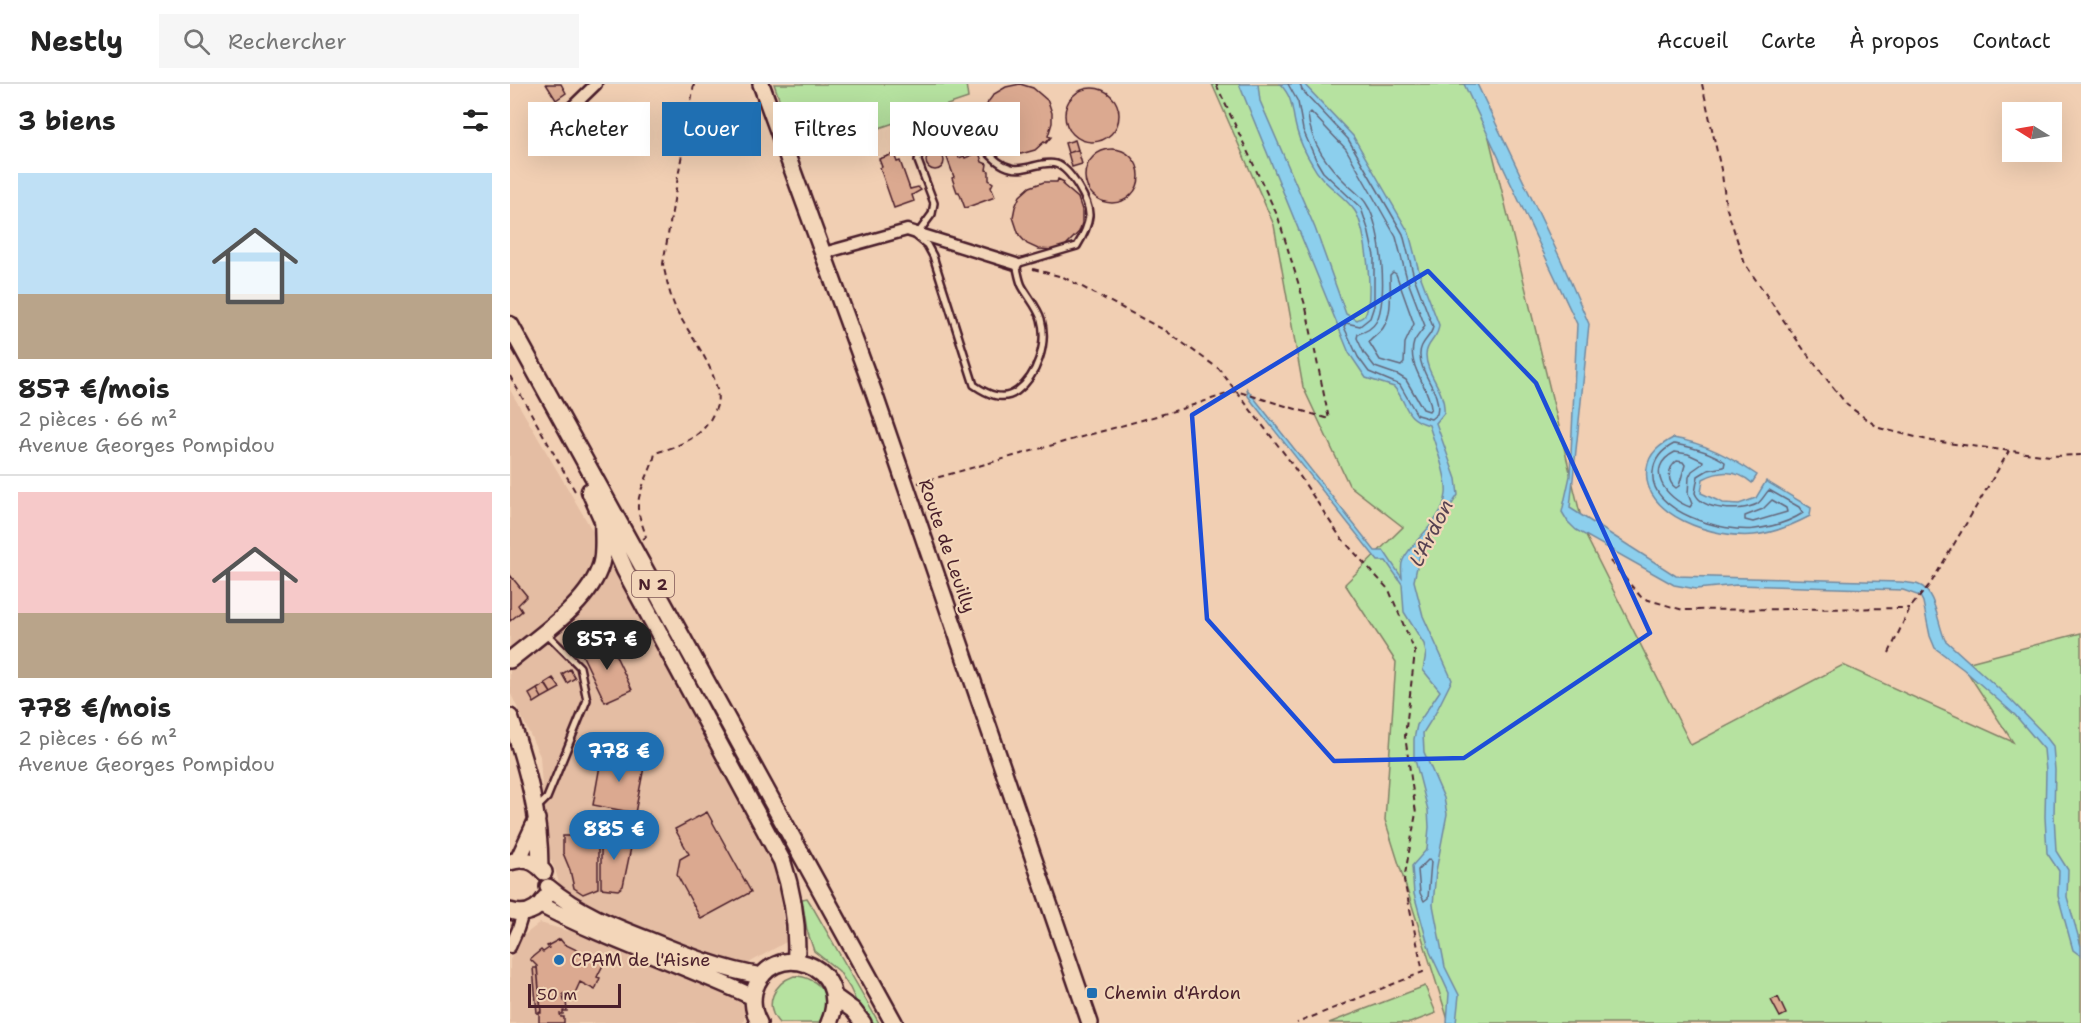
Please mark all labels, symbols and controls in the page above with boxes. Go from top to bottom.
search box [159,14,579,68]
text: Nestly [30,22,123,60]
icon: search [180,25,213,58]
text: Rechercher [228,27,347,56]
text: Accueil [1657,27,1728,55]
text: Carte [1761,27,1816,55]
text: À propos [1849,27,1939,55]
text: Contact [1972,27,2051,55]
chip: Acheter [528,102,650,156]
chip: Louer [662,102,761,156]
chip: Filtres [773,102,878,156]
chip: Nouveau [890,102,1020,156]
north arrow [2002,102,2062,162]
map controls [2002,102,2062,162]
text: 3 biens [18,103,116,138]
icon: filters [459,104,492,137]
icon: home [201,212,309,320]
text: 857 €/mois [18,371,170,406]
text: 2 pièces · 66 m² [18,406,177,432]
text: Avenue Georges Pompidou [18,432,275,458]
street label: Route de Leuilly [913,476,981,616]
water label: L'Ardon [1403,495,1459,571]
icon: home [201,531,309,639]
road number: N 2 [632,571,674,597]
pin: 857 € [565,620,649,671]
text: 857 € [576,626,638,652]
text: 778 €/mois [18,690,171,725]
text: 2 pièces · 66 m² [18,725,177,751]
pin: 778 € [577,732,661,783]
text: 778 € [588,738,650,764]
text: Avenue Georges Pompidou [18,751,275,777]
pin: 885 € [572,810,656,861]
text: 885 € [583,816,645,842]
place label: CPAM de l'Aisne [571,948,711,972]
marker: CPAM de l'Aisne [552,953,566,967]
scale bar [528,981,621,1008]
place label: Chemin d'Ardon [1104,981,1241,1005]
text: 50 m [537,984,577,1005]
marker: Chemin d'Ardon [1085,986,1099,1000]

